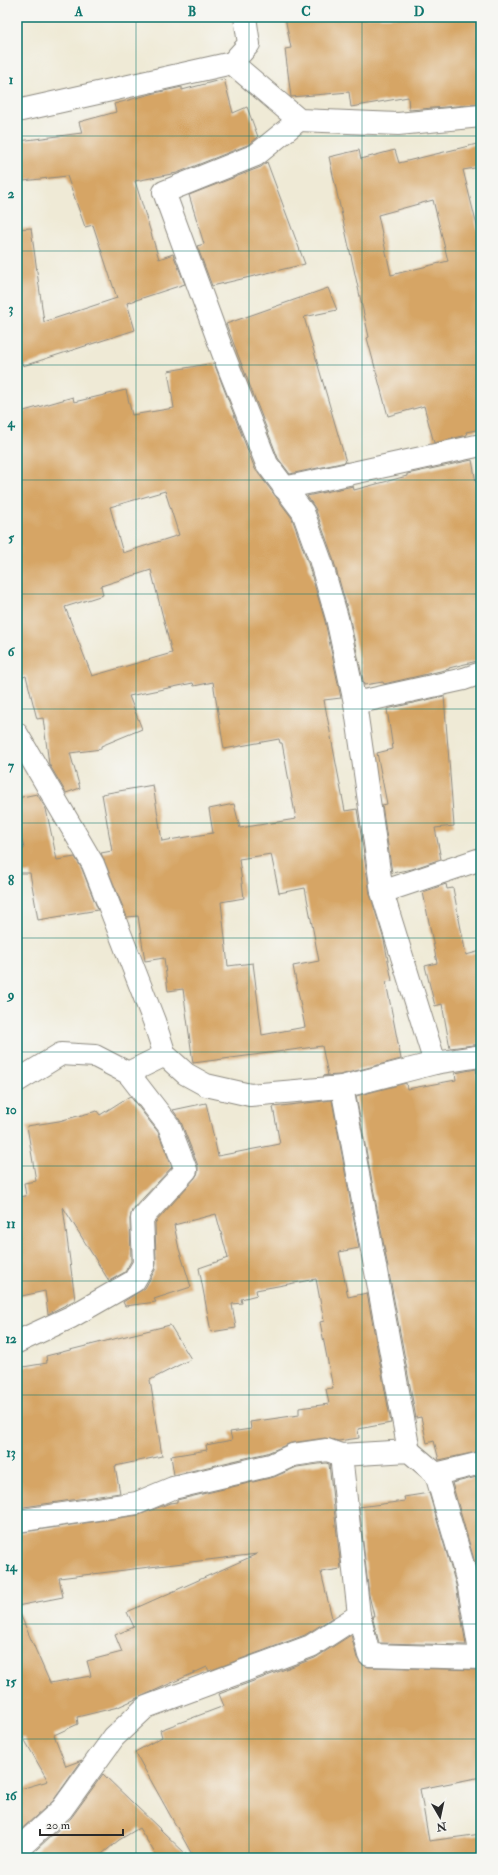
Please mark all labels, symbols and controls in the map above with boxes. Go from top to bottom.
text: A [74,4,84,20]
text: B [188,4,196,20]
text: C [301,4,311,20]
text: D [414,4,425,20]
text: 1 [9,72,14,88]
text: 2 [8,186,15,202]
text: 3 [9,301,14,317]
text: 4 [6,415,15,431]
text: 5 [8,530,14,546]
text: 6 [8,644,16,660]
text: 7 [8,758,15,774]
text: 8 [8,873,14,889]
text: 9 [6,987,15,1003]
text: 10 [5,1102,17,1118]
text: 11 [6,1216,16,1232]
text: 12 [5,1331,17,1347]
text: 13 [6,1445,16,1461]
text: 14 [5,1559,18,1575]
text: 15 [6,1674,16,1690]
text: 16 [5,1788,18,1804]
north arrow [420,1797,460,1837]
scale bar [40,1811,123,1837]
text: 20 m [46,1818,71,1833]
text: N [434,1819,448,1834]

